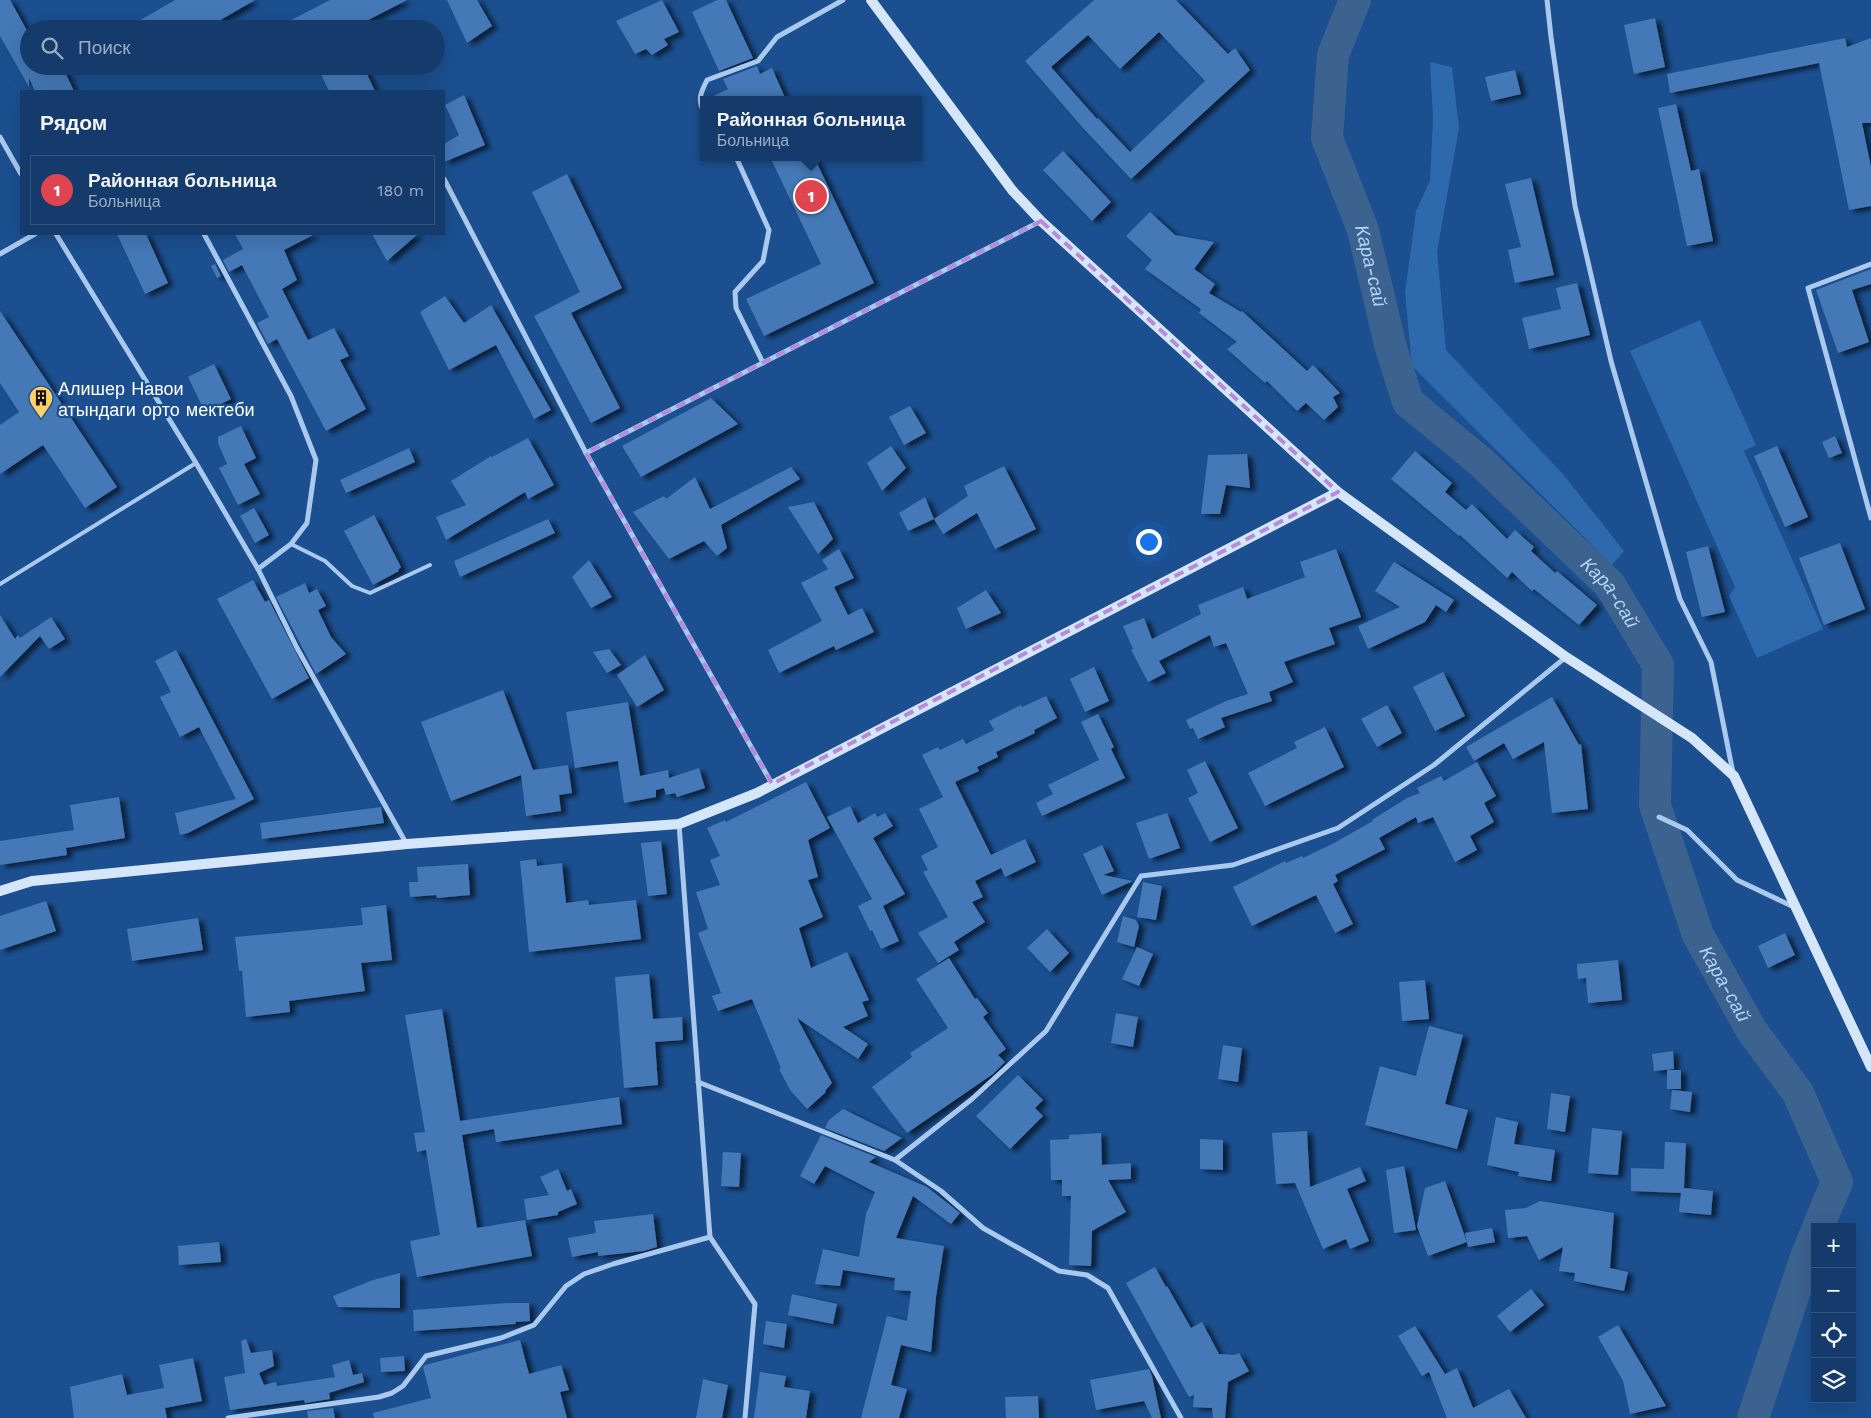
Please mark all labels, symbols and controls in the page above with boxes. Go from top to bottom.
search box [20,20,445,75]
icon: search [38,34,66,62]
text: Поиск [78,36,131,59]
popup [700,96,922,161]
text: Районная больница [717,108,905,131]
text: Рядом [40,110,107,135]
text: Больница [717,131,789,150]
text: Районная больница [88,169,277,192]
pin: 1 [795,177,827,215]
text: 1 [54,181,60,200]
text: 180 m [377,181,424,200]
text: Больница [88,192,161,211]
water label: Кара-сай [1351,223,1392,309]
place label: Алишер Навои атындаги орто мектеби [58,378,255,420]
building icon: Алишер Навои атындаги орто мектеби [28,385,54,419]
your location [1136,529,1162,555]
water label: Кара-сай [1576,552,1645,632]
water label: Кара-сай [1695,942,1756,1026]
map controls [1811,1223,1856,1403]
button: + [1811,1223,1856,1268]
button: − [1811,1268,1856,1313]
button: locate [1811,1313,1856,1358]
button: layers [1811,1358,1856,1403]

